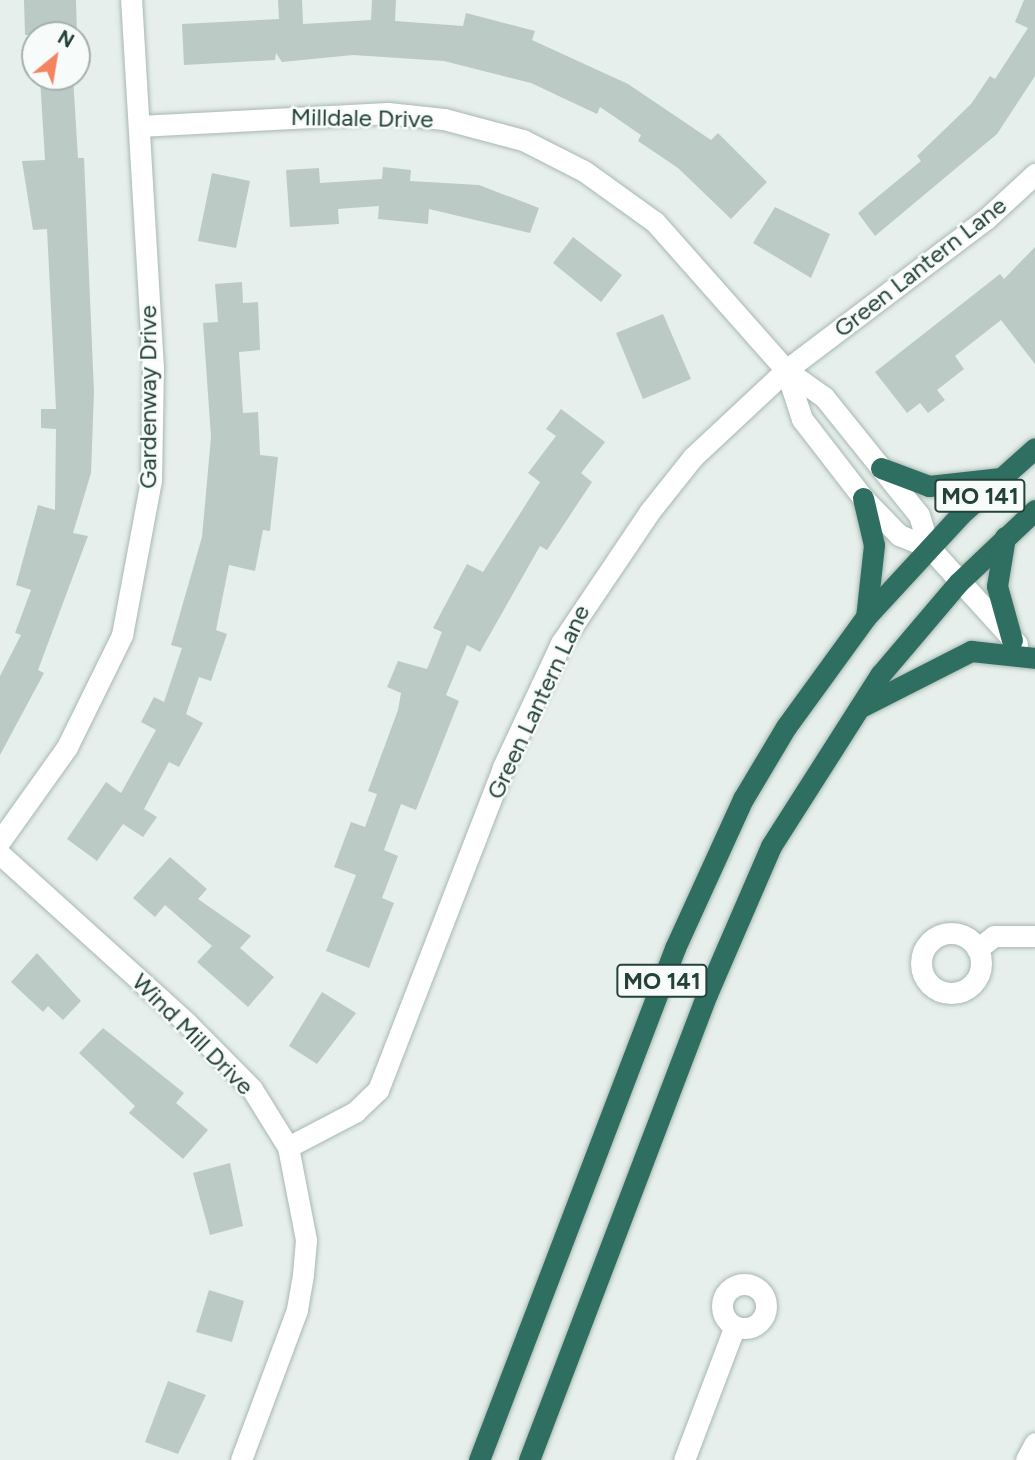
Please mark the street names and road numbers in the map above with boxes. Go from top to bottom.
street label: Milldale Drive [290,102,434,134]
street label: Green Lantern Lane [828,191,1012,343]
street label: Gardenway Drive [134,305,162,489]
road number: MO 141 [933,476,1027,516]
street label: Green Lantern Lane [480,600,596,804]
road number: MO 141 [615,962,709,1000]
street label: Wind Mill Drive [126,967,260,1101]

